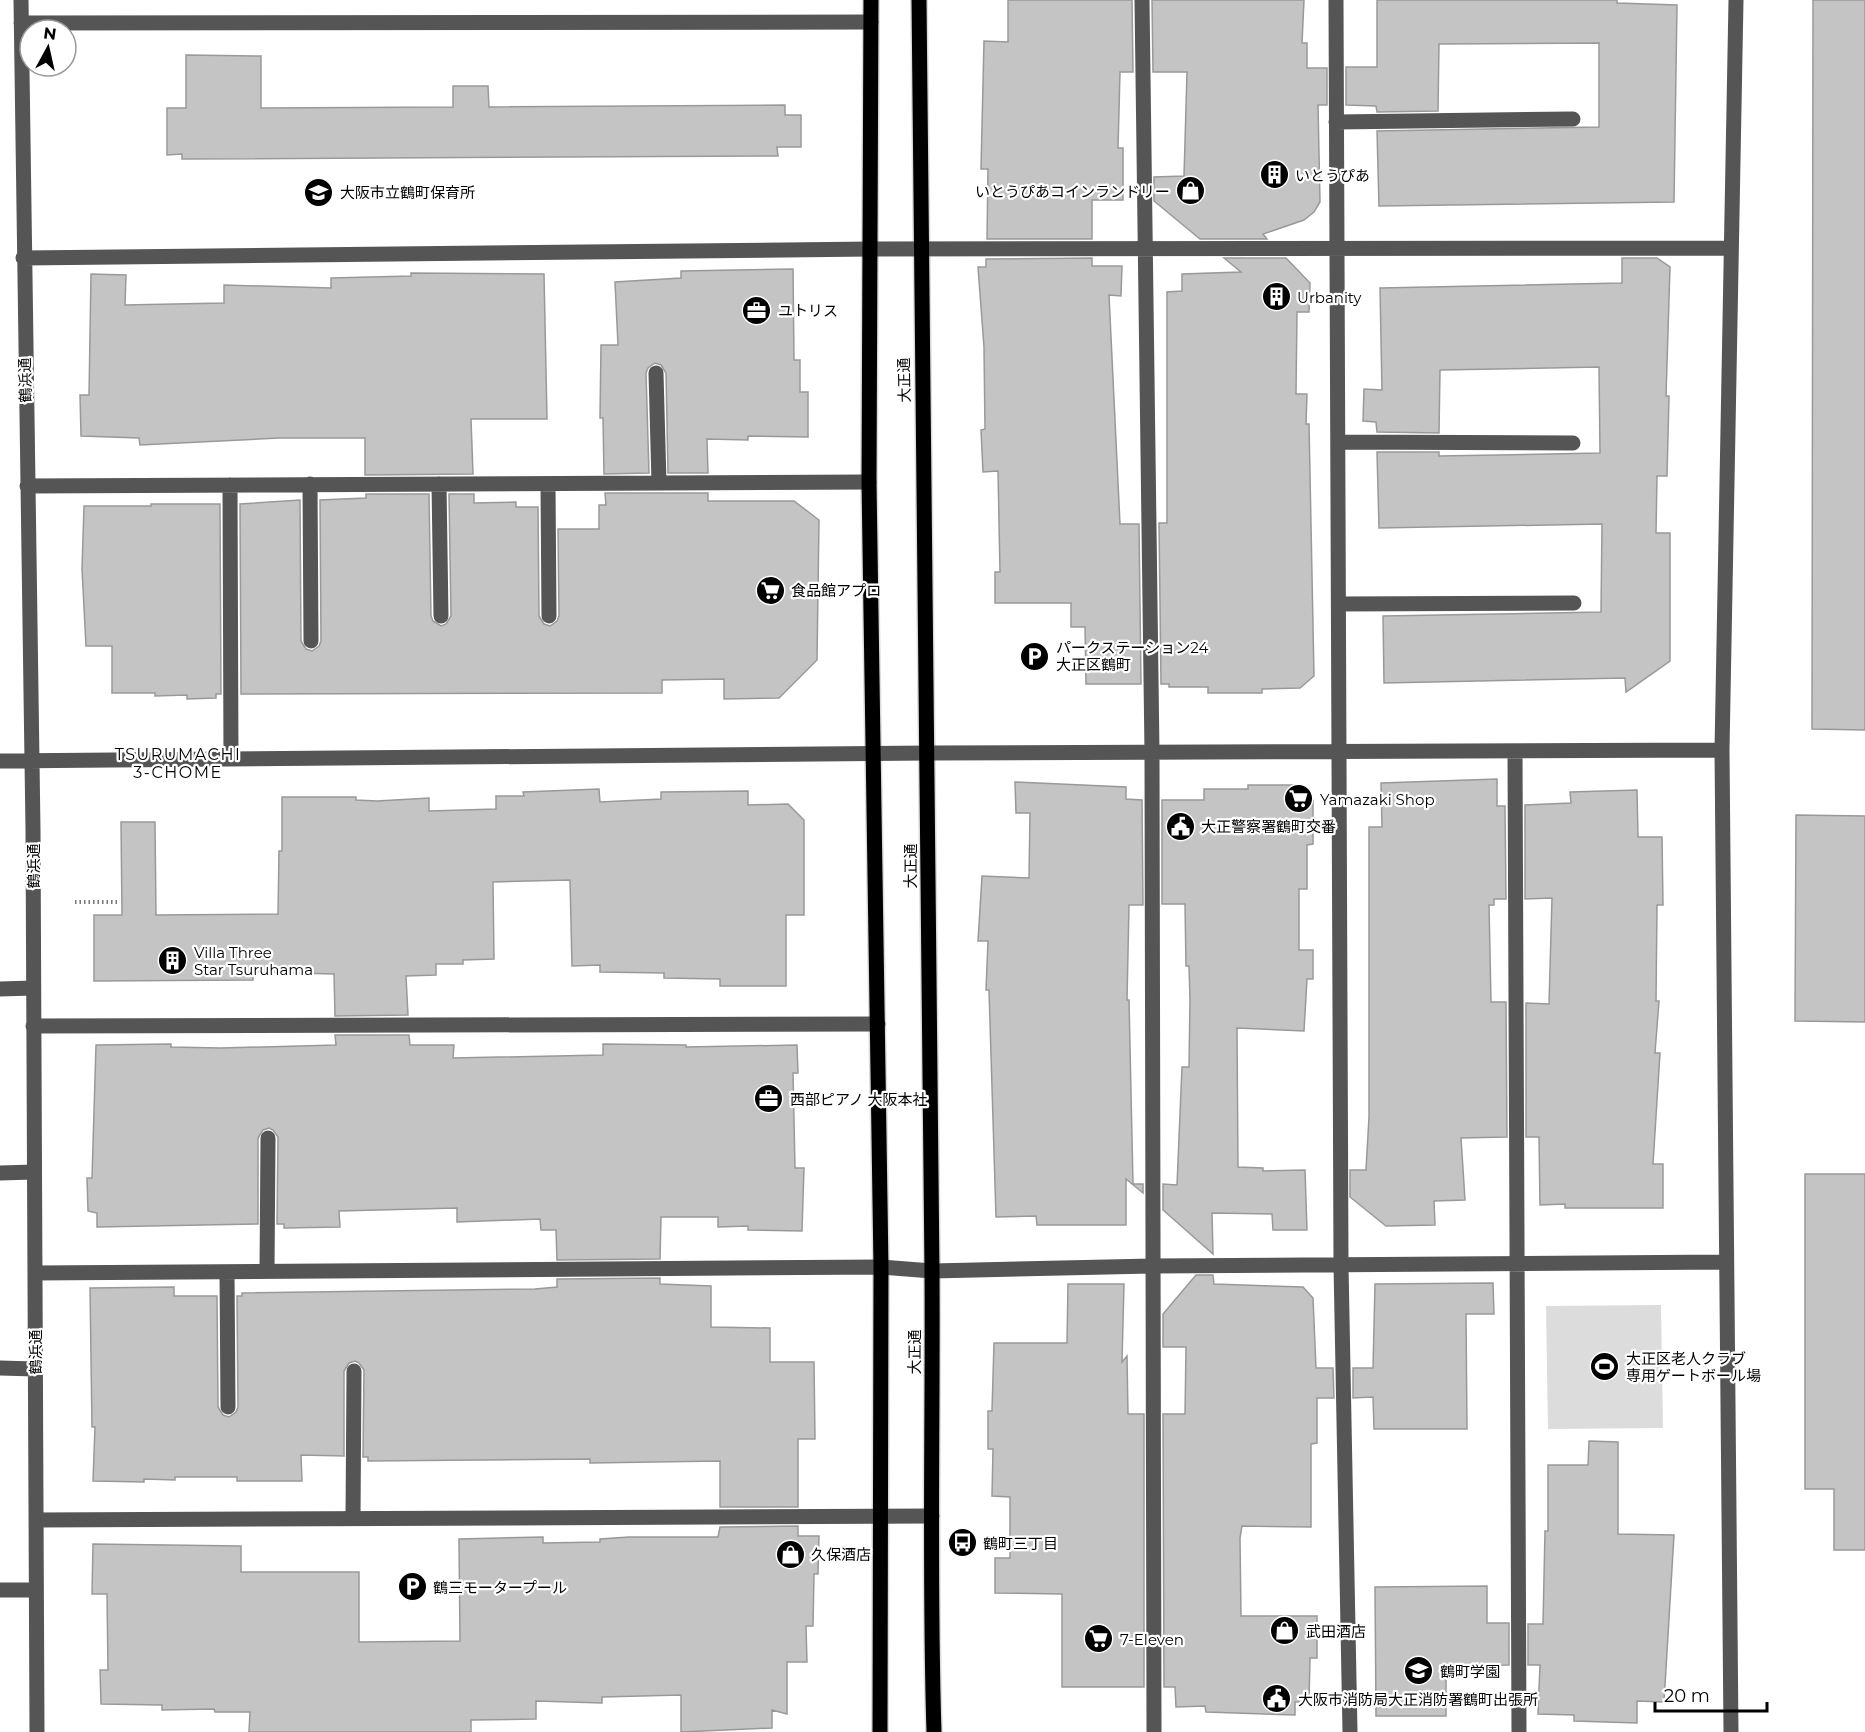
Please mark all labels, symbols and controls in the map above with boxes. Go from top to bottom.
north arrow [18,18,78,78]
text: N [42,23,58,44]
building icon: いとうぴあ [1258,159,1290,191]
place label: いとうぴあ [1295,166,1370,185]
shop icon: いとうぴあコインランドリー [1175,175,1207,207]
school or university icon: 大阪市立鶴町保育所 [303,176,335,208]
place label: いとうぴあコインランドリー [975,182,1170,201]
place label: 大阪市立鶴町保育所 [340,183,475,202]
building icon: Urbanity [1260,281,1292,313]
place label: Urbanity [1297,288,1362,307]
office icon: ユトリス [741,294,773,326]
place label: ユトリス [778,301,838,320]
street label: 鶴浜通 [15,357,35,403]
street label: 大正通 [894,357,914,403]
supermarket icon: 食品館アプロ [754,574,786,606]
place label: 食品館アプロ [791,581,881,600]
place label: パークステーション24 大正区鶴町 [1056,638,1208,674]
parking icon: パークステーション24 大正区鶴町 [1019,640,1051,672]
district label: TSURUMACHI 3-CHOME [115,745,241,782]
supermarket icon: Yamazaki Shop [1283,783,1315,815]
place label: Yamazaki Shop [1320,790,1435,809]
public building icon: 大正警察署鶴町交番 [1164,810,1196,842]
place label: 大正警察署鶴町交番 [1201,817,1336,836]
street label: 鶴浜通 [24,843,43,889]
street label: 大正通 [901,843,920,889]
place label: Villa Three Star Tsuruhama [194,943,313,979]
building icon: Villa Three Star Tsuruhama [157,945,189,977]
office icon: 西部ピアノ 大阪本社 [753,1083,785,1115]
place label: 西部ピアノ 大阪本社 [790,1090,928,1109]
street label: 鶴浜通 [26,1329,45,1375]
street label: 大正通 [905,1329,924,1375]
place label: 大正区老人クラブ 専用ゲートボール場 [1626,1349,1761,1385]
sports icon: 大正区老人クラブ 専用ゲートボール場 [1589,1351,1621,1383]
bus stop icon: 鶴町三丁目 [946,1527,978,1559]
place label: 鶴町三丁目 [983,1534,1058,1553]
shop icon: 久保酒店 [774,1538,806,1570]
place label: 久保酒店 [811,1545,871,1564]
parking icon: 鶴三モータープール [396,1571,428,1603]
place label: 鶴三モータープール [433,1578,567,1597]
shop icon: 武田酒店 [1269,1615,1301,1647]
place label: 武田酒店 [1306,1622,1366,1641]
supermarket icon: 7-Eleven [1083,1623,1115,1655]
place label: 7-Eleven [1120,1630,1184,1649]
school or university icon: 鶴町学園 [1403,1655,1435,1687]
place label: 鶴町学園 [1440,1662,1500,1681]
scale bar [1655,1675,1768,1713]
public building icon: 大阪市消防局大正消防署鶴町出張所 [1261,1683,1293,1715]
text: 20 m [1664,1685,1710,1707]
place label: 大阪市消防局大正消防署鶴町出張所 [1298,1690,1538,1709]

